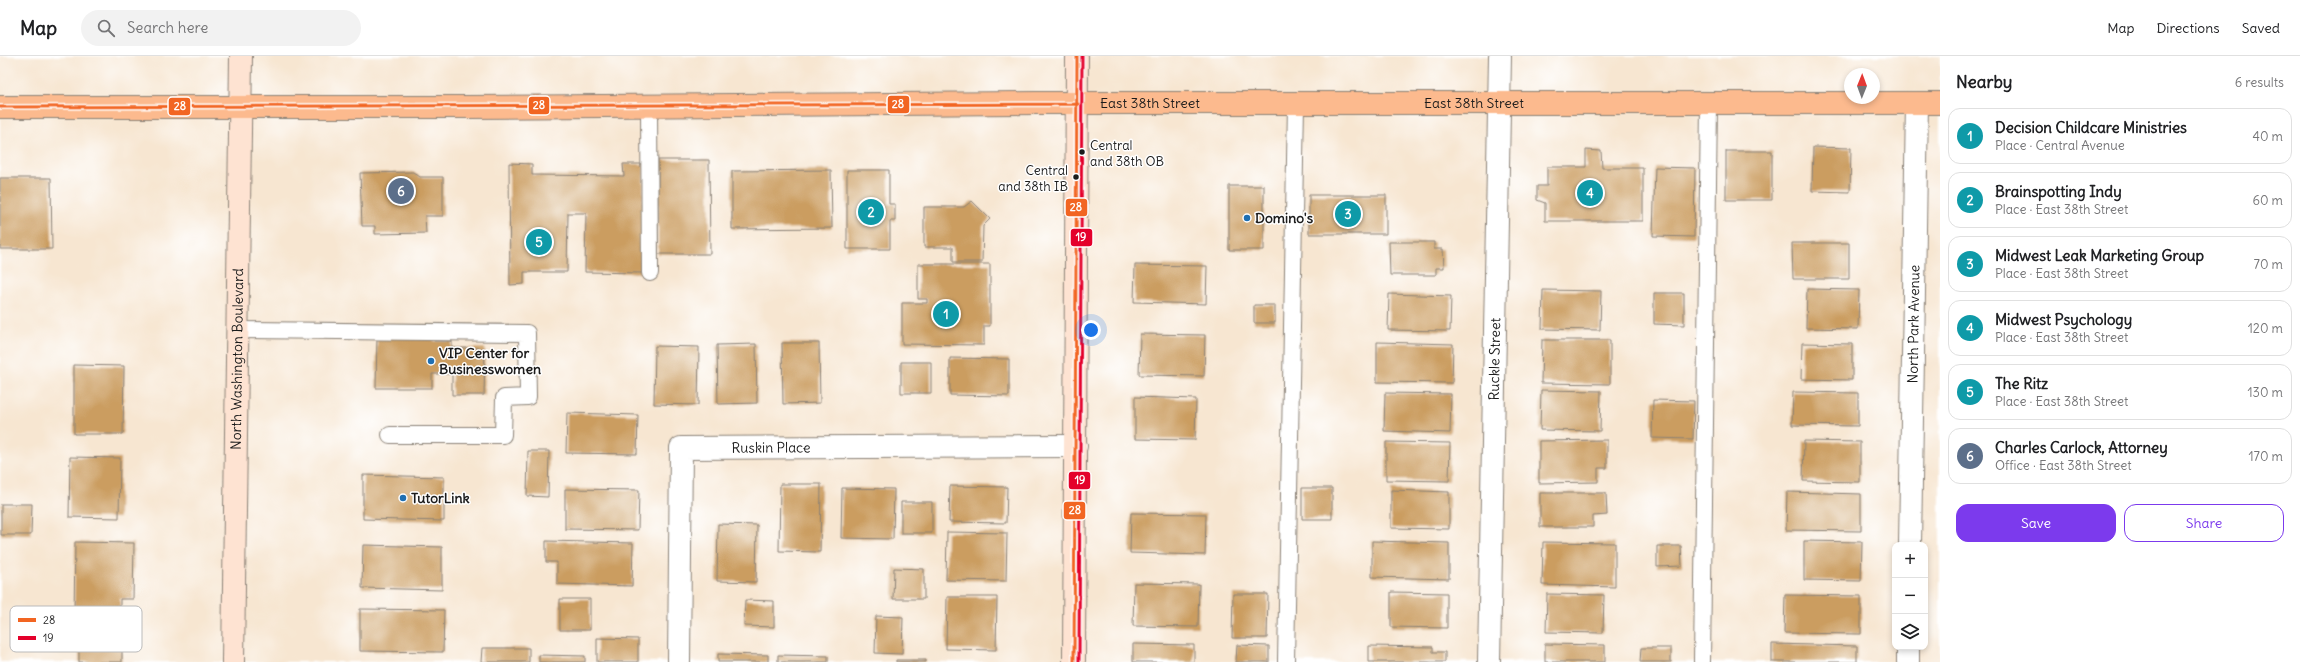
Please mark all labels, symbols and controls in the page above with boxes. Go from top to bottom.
search box [81,10,361,46]
text: Map [20,16,57,40]
icon: search [95,17,117,39]
text: Search here [127,18,208,37]
text: Map [2107,19,2134,37]
text: Directions [2156,19,2220,37]
text: Saved [2242,19,2280,37]
north arrow [1844,68,1880,104]
text: Nearby [1956,71,2012,93]
text: 6 results [2235,74,2284,91]
street label: East 38th Street [1100,94,1200,112]
street label: East 38th Street [1424,94,1524,112]
line badge: 28 [887,95,910,114]
line badge: 28 [528,96,550,115]
line badge: 28 [168,97,191,116]
text: 28 [892,97,904,111]
text: 28 [533,98,545,112]
text: 28 [174,99,186,113]
text: Decision Childcare Ministries [1995,118,2187,137]
text: 1 [1967,128,1973,145]
text: 40 m [2252,128,2283,145]
place label: Central and 38th OB [1090,137,1164,170]
text: Place · Central Avenue [1995,137,2125,154]
marker: Central and 38th OB [1077,147,1087,157]
place label: Central and 38th IB [998,162,1068,195]
marker: Central and 38th IB [1071,172,1081,182]
pin: 6 [388,176,414,206]
pin: 4 [1577,178,1603,208]
text: Brainspotting Indy [1995,182,2122,201]
text: 2 [1966,192,1974,209]
text: 60 m [2252,192,2283,209]
pin: 2 [858,197,884,227]
line badge: 28 [1065,198,1088,217]
pin: 3 [1335,199,1361,229]
text: 28 [1070,200,1082,214]
text: Place · East 38th Street [1995,201,2128,218]
place label: Domino's [1255,209,1314,227]
marker: Domino's [1242,213,1252,223]
pin: 5 [526,227,552,257]
line badge: 19 [1070,228,1093,247]
text: 19 [1076,230,1086,244]
text: Midwest Leak Marketing Group [1995,246,2204,265]
text: 3 [1966,256,1974,273]
text: 70 m [2254,256,2283,273]
street label: North Park Avenue [1904,265,1923,383]
text: Place · East 38th Street [1995,265,2128,282]
street label: North Washington Boulevard [227,268,247,450]
pin: 1 [933,299,959,329]
text: Midwest Psychology [1995,310,2132,329]
street label: Ruckle Street [1485,317,1504,401]
your location [1081,320,1101,340]
text: 4 [1966,320,1974,337]
text: 120 m [2248,320,2283,337]
text: Place · East 38th Street [1995,329,2128,346]
place label: VIP Center for Businesswomen [439,344,541,378]
marker: VIP Center for Businesswomen [426,356,436,366]
text: The Ritz [1995,374,2048,393]
text: 5 [1966,384,1974,401]
text: 130 m [2247,384,2283,401]
text: Place · East 38th Street [1995,393,2128,410]
street label: Ruskin Place [731,438,811,457]
text: Charles Carlock, Attorney [1995,438,2168,457]
text: 6 [1966,448,1974,465]
text: 170 m [2248,448,2283,465]
text: Office · East 38th Street [1995,457,2132,474]
line badge: 19 [1068,471,1091,490]
text: 19 [1075,473,1085,487]
place label: TutorLink [411,489,470,507]
marker: TutorLink [398,493,408,503]
line badge: 28 [1063,501,1086,520]
text: 28 [1069,503,1081,517]
button: Save [1956,504,2116,542]
button: Share [2124,504,2284,542]
map controls [1892,542,1928,650]
button: + [1892,542,1928,578]
button: − [1892,578,1928,614]
legend [10,606,142,652]
text: 28 [43,613,55,627]
button: layers [1892,614,1928,650]
text: 19 [43,631,54,645]

